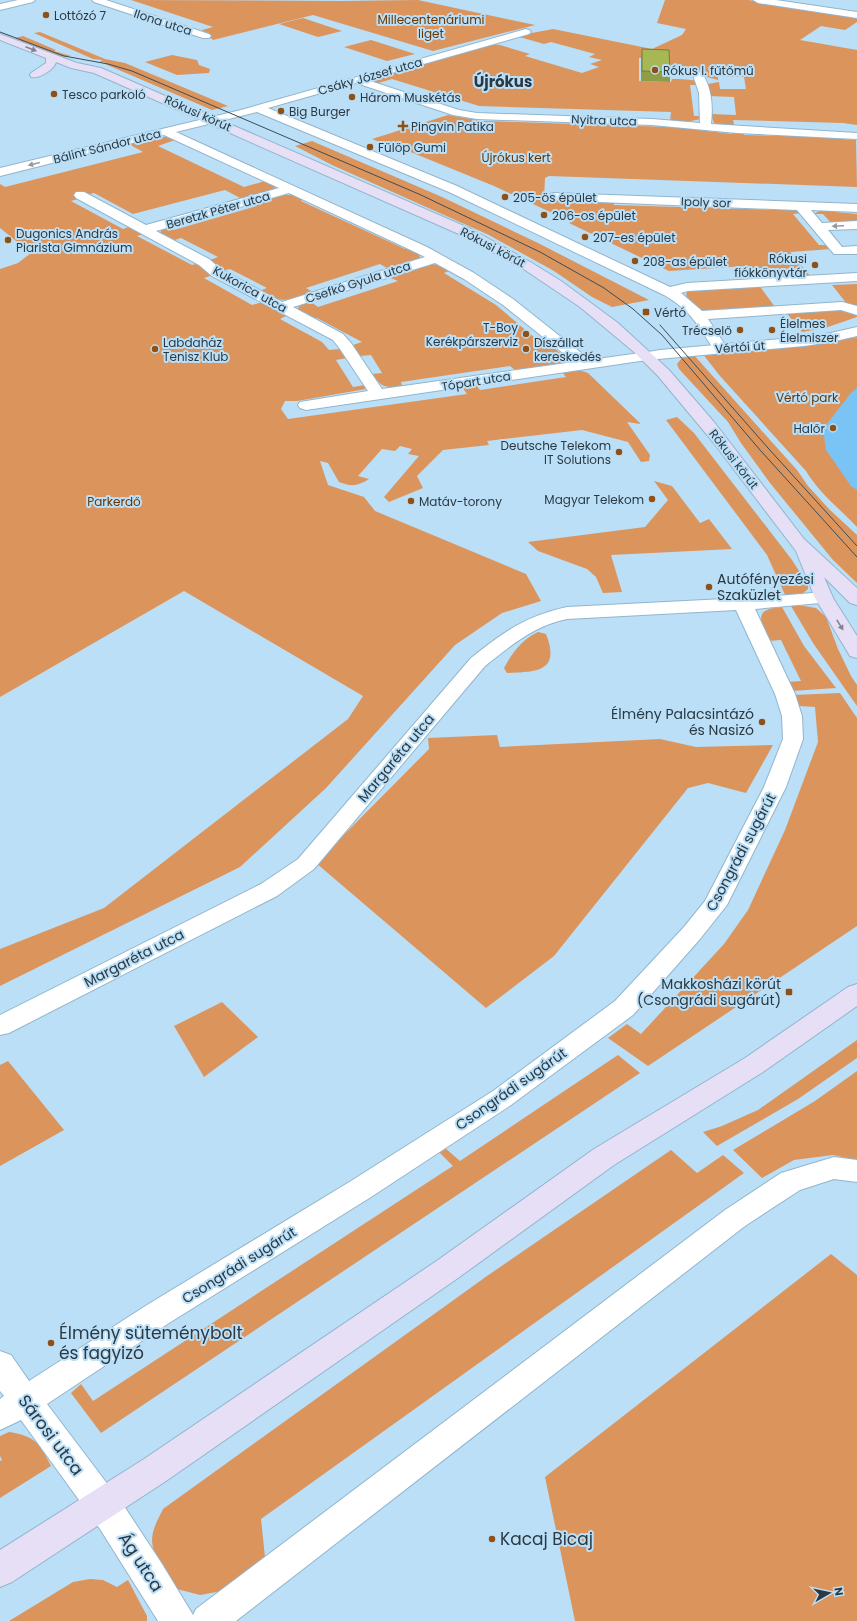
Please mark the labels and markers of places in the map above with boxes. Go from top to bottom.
place label: Lottózó 7 [54,7,107,24]
marker: Lottózó 7 [41,10,51,20]
place label: Rókus I. fűtőmű [663,62,754,79]
marker: Rókus I. fűtőmű [650,65,660,75]
place label: Tesco parkoló [62,86,146,103]
marker: Tesco parkoló [49,89,59,99]
place label: Három Muskétás [360,89,461,106]
marker: Három Muskétás [347,92,357,102]
place label: Big Burger [289,103,351,120]
marker: Big Burger [276,106,286,116]
place label: Pingvin Patika [411,118,494,135]
marker: Pingvin Patika [398,121,408,131]
place label: Fülöp Gumi [378,139,446,156]
marker: Fülöp Gumi [365,142,375,152]
place label: 205-ös épület [513,189,597,206]
marker: 205-ös épület [500,192,510,202]
place label: 206-os épület [552,207,636,224]
marker: 206-os épület [539,210,549,220]
place label: Dugonics András Piarista Gimnázium [16,225,132,256]
place label: 207-es épület [593,229,676,246]
marker: 207-es épület [580,232,590,242]
marker: Dugonics András Piarista Gimnázium [3,235,13,245]
place label: Rókusi fiókkönyvtár [734,250,808,281]
place label: 208-as épület [643,253,727,270]
marker: 208-as épület [630,256,640,266]
marker: Rókusi fiókkönyvtár [810,260,820,270]
place label: Vértó [654,304,686,321]
marker: Vértó [641,307,651,317]
place label: Élelmes Élelmiszer [780,315,839,346]
place label: T-Boy Kerékpárszerviz [426,319,518,350]
place label: Trécselő [682,322,732,339]
marker: Trécselő [735,325,745,335]
marker: Élelmes Élelmiszer [767,325,777,335]
marker: T-Boy Kerékpárszerviz [521,329,531,339]
place label: Labdaház Tenisz Klub [163,334,228,365]
place label: Díszállat kereskedés [534,334,601,365]
marker: Labdaház Tenisz Klub [150,344,160,354]
marker: Díszállat kereskedés [521,344,531,354]
place label: Halőr [793,420,826,437]
marker: Halőr [828,423,838,433]
place label: Deutsche Telekom IT Solutions [501,437,611,468]
marker: Deutsche Telekom IT Solutions [614,447,624,457]
place label: Magyar Telekom [544,491,644,508]
place label: Matáv-torony [419,493,502,510]
marker: Magyar Telekom [647,494,657,504]
marker: Matáv-torony [406,496,416,506]
place label: Autófényezési Szaküzlet [717,569,814,605]
marker: Autófényezési Szaküzlet [704,582,714,592]
place label: Élmény Palacsintázó és Nasizó [611,704,754,740]
marker: Élmény Palacsintázó és Nasizó [757,717,767,727]
place label: Makkosházi körút (Csongrádi sugárút) [637,974,781,1010]
marker: Makkosházi körút (Csongrádi sugárút) [784,987,794,997]
place label: Élmény süteménybolt és fagyizó [59,1321,243,1365]
marker: Élmény süteménybolt és fagyizó [46,1338,56,1348]
place label: Kacaj Bicaj [500,1527,593,1551]
marker: Kacaj Bicaj [487,1534,497,1544]

